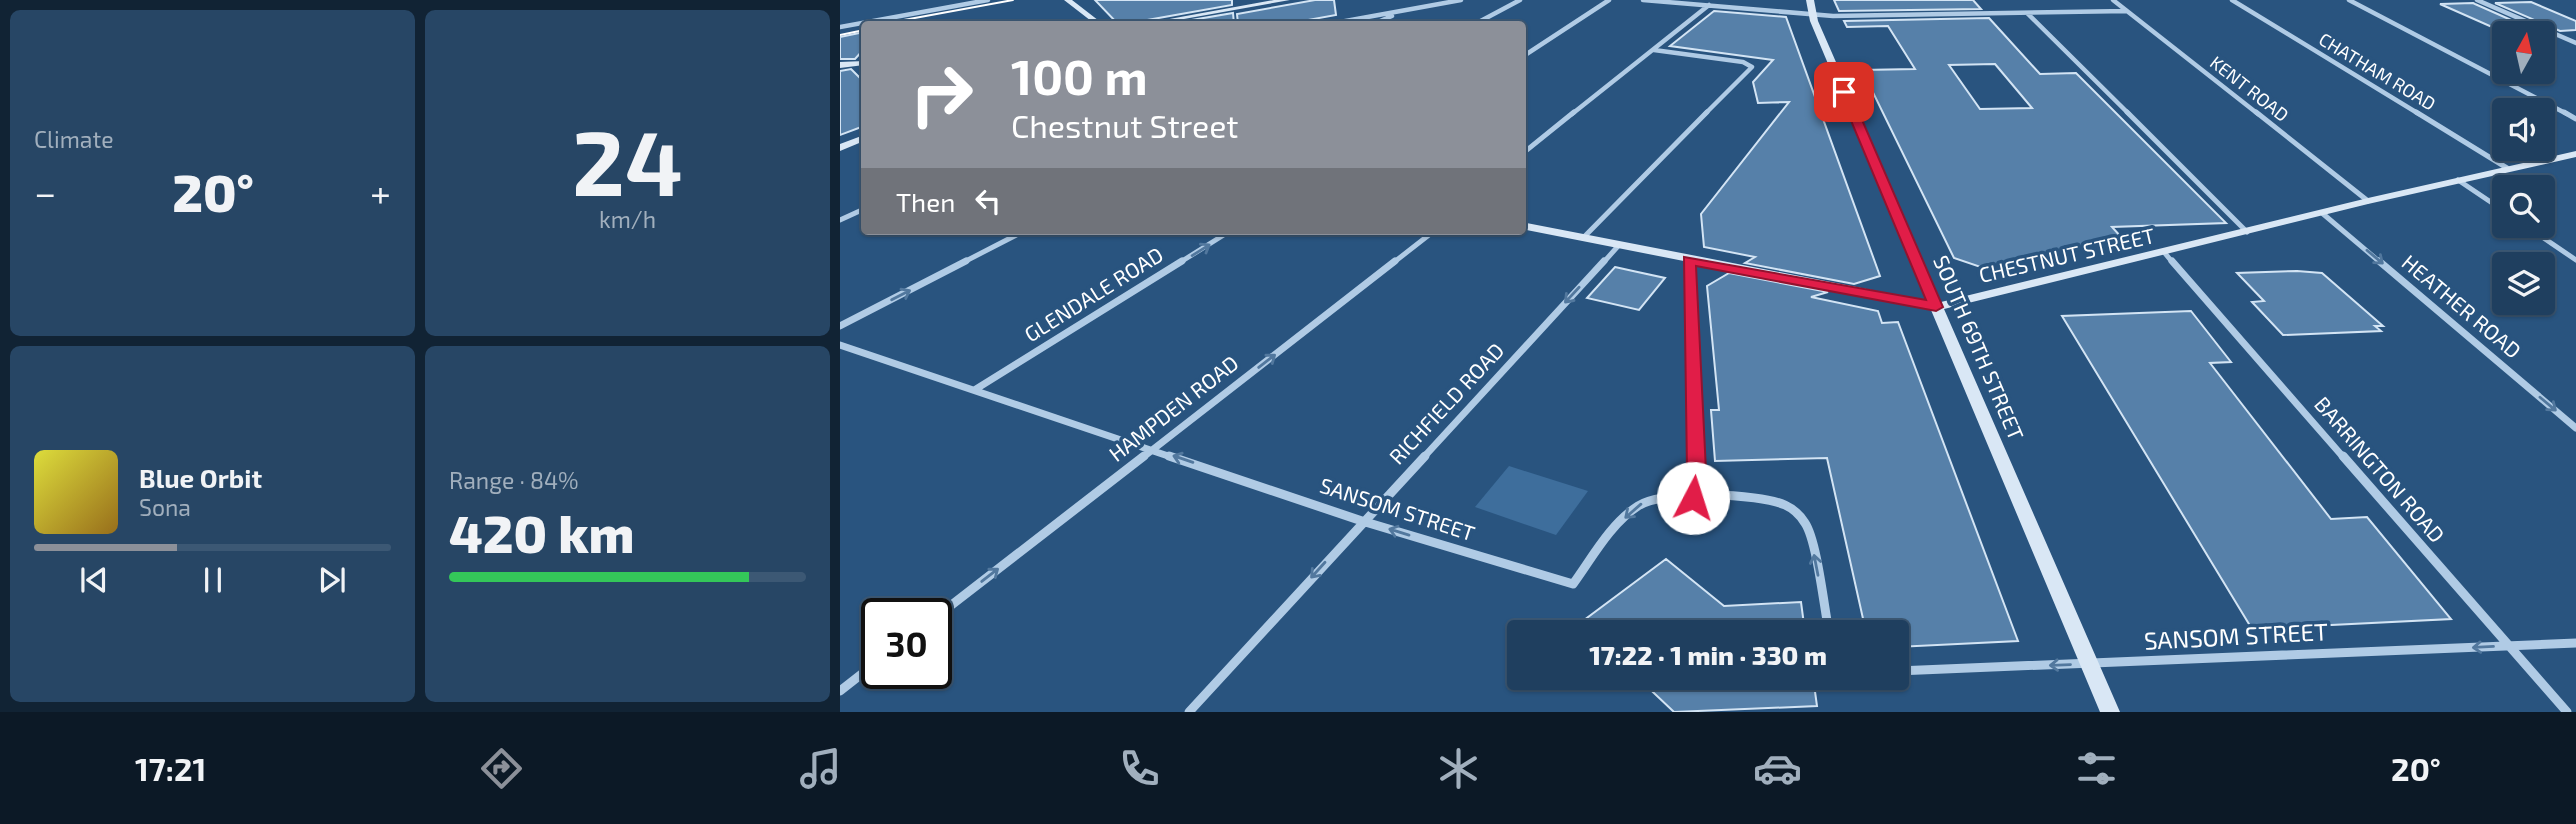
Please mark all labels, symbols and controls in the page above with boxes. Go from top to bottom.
north arrow [2492,21,2555,84]
map controls [2492,21,2555,315]
street label: CHATHAM ROAD [2315,28,2440,115]
text: 100 m [1011,46,1148,105]
icon: right [896,49,987,140]
street label: KENT ROAD [2206,51,2293,126]
pin [1814,62,1874,122]
icon: arrive [1825,73,1863,111]
button: sound [2492,98,2555,161]
text: 24 [572,105,683,214]
text: Chestnut Street [1011,106,1239,144]
text: Climate [34,125,114,153]
text: 20° [172,160,254,222]
text: − [34,169,56,215]
text: + [370,169,391,215]
button: search [2492,175,2555,238]
icon: left [969,182,1007,220]
text: Then [896,186,955,217]
text: km/h [599,205,656,233]
street label: CHESTNUT STREET [1976,222,2157,287]
street label: GLENDALE ROAD [1019,241,1167,346]
one-way arrow [1190,242,1210,256]
one-way arrow [2365,249,2383,265]
street label: HEATHER ROAD [2398,249,2526,363]
street label: SOUTH 69TH STREET [1929,251,2030,444]
button: layers [2492,252,2555,315]
one-way arrow [1564,286,1580,304]
one-way arrow [890,287,911,301]
street label: RICHFIELD ROAD [1383,337,1508,469]
street label: HAMPDEN ROAD [1104,350,1243,466]
one-way arrow [1258,353,1276,368]
street label: BARRINGTON ROAD [2310,391,2450,547]
one-way arrow [2539,396,2557,412]
one-way arrow [1173,452,1195,464]
position arrow [1656,461,1730,535]
text: Blue Orbit [139,462,262,493]
text: Range · 84% [449,466,579,494]
street label: SANSOM STREET [1317,472,1478,545]
text: Sona [139,493,191,521]
text: 420 km [449,501,635,563]
one-way arrow [1624,503,1642,519]
one-way arrow [1388,525,1410,537]
one-way arrow [1808,554,1822,577]
icon: previous [75,561,113,599]
icon: pause [194,561,232,599]
icon: next [313,561,351,599]
one-way arrow [1309,561,1326,578]
one-way arrow [981,567,999,582]
speed limit sign: 30 [861,598,952,689]
street label: SANSOM STREET [2143,616,2329,655]
text: 17:22 · 1 min · 330 m [1589,639,1827,670]
one-way arrow [2472,641,2495,654]
one-way arrow [2049,659,2072,672]
icon: directions [477,744,526,793]
icon: music [796,744,845,793]
icon: phone [1115,744,1164,793]
icon: climate [1434,744,1483,793]
icon: car [1753,744,1802,793]
icon: filters [2072,744,2121,793]
text: 17:21 [135,749,206,787]
text: 20° [2391,749,2441,787]

